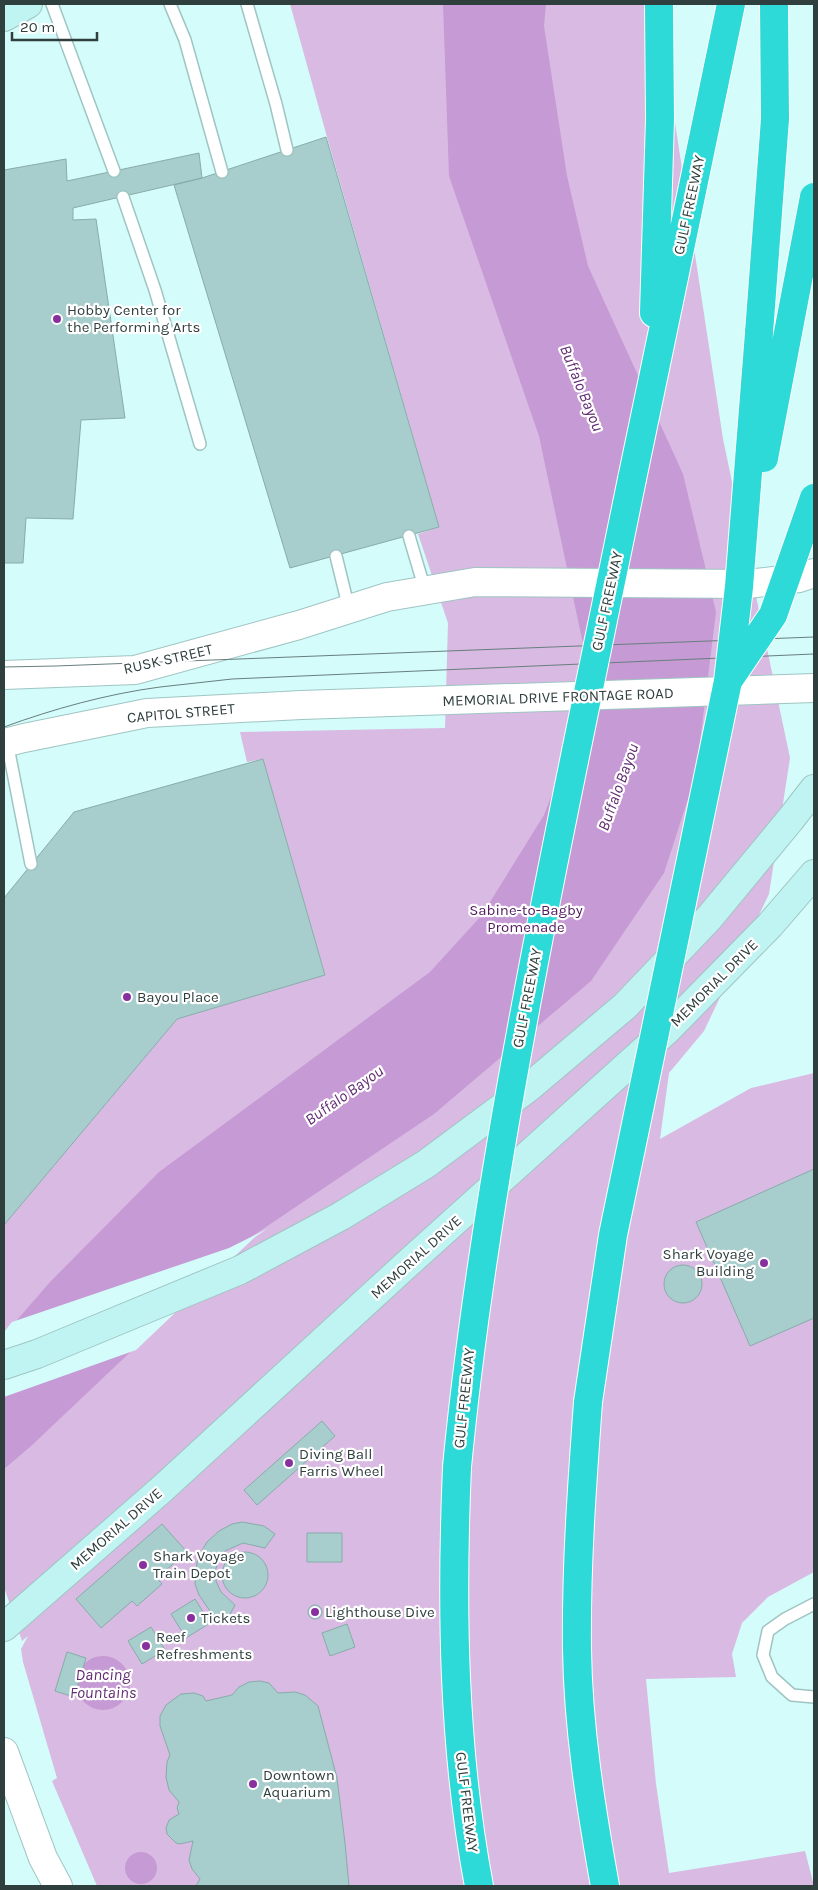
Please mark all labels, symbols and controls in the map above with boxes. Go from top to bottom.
scale bar [12,10,98,42]
text: 20 m [20,18,55,36]
street label: GULF FREEWAY [670,153,708,256]
place label: Hobby Center for the Performing Arts [67,301,200,336]
marker: Hobby Center for the Performing Arts [51,313,63,325]
water label: Buffalo Bayou [556,342,608,434]
street label: GULF FREEWAY [588,549,626,652]
street label: RUSK STREET [122,640,215,678]
street label: MEMORIAL DRIVE FRONTAGE ROAD [442,684,674,710]
street label: CAPITOL STREET [126,699,236,727]
water label: Buffalo Bayou [593,741,643,833]
park label: Sabine-to-Bagby Promenade [469,901,583,936]
street label: MEMORIAL DRIVE [667,936,761,1030]
street label: GULF FREEWAY [509,946,546,1049]
place label: Bayou Place [137,988,219,1006]
marker: Bayou Place [121,991,133,1003]
water label: Buffalo Bayou [301,1061,387,1129]
street label: MEMORIAL DRIVE [367,1211,465,1303]
place label: Shark Voyage Building [663,1245,755,1280]
marker: Shark Voyage Building [758,1257,770,1269]
street label: GULF FREEWAY [450,1346,478,1449]
place label: Diving Ball Farris Wheel [299,1445,384,1480]
marker: Diving Ball Farris Wheel [283,1457,295,1469]
street label: MEMORIAL DRIVE [66,1484,166,1574]
place label: Shark Voyage Train Depot [153,1547,244,1582]
marker: Shark Voyage Train Depot [137,1559,149,1571]
place label: Lighthouse Dive [325,1603,435,1621]
marker: Lighthouse Dive [309,1606,321,1618]
place label: Tickets [201,1609,250,1627]
marker: Tickets [185,1612,197,1624]
place label: Reef Refreshments [156,1628,252,1663]
marker: Reef Refreshments [140,1640,152,1652]
water label: Dancing Fountains [70,1665,137,1702]
street label: GULF FREEWAY [452,1751,482,1854]
place label: Downtown Aquarium [263,1766,335,1801]
marker: Downtown Aquarium [247,1778,259,1790]

